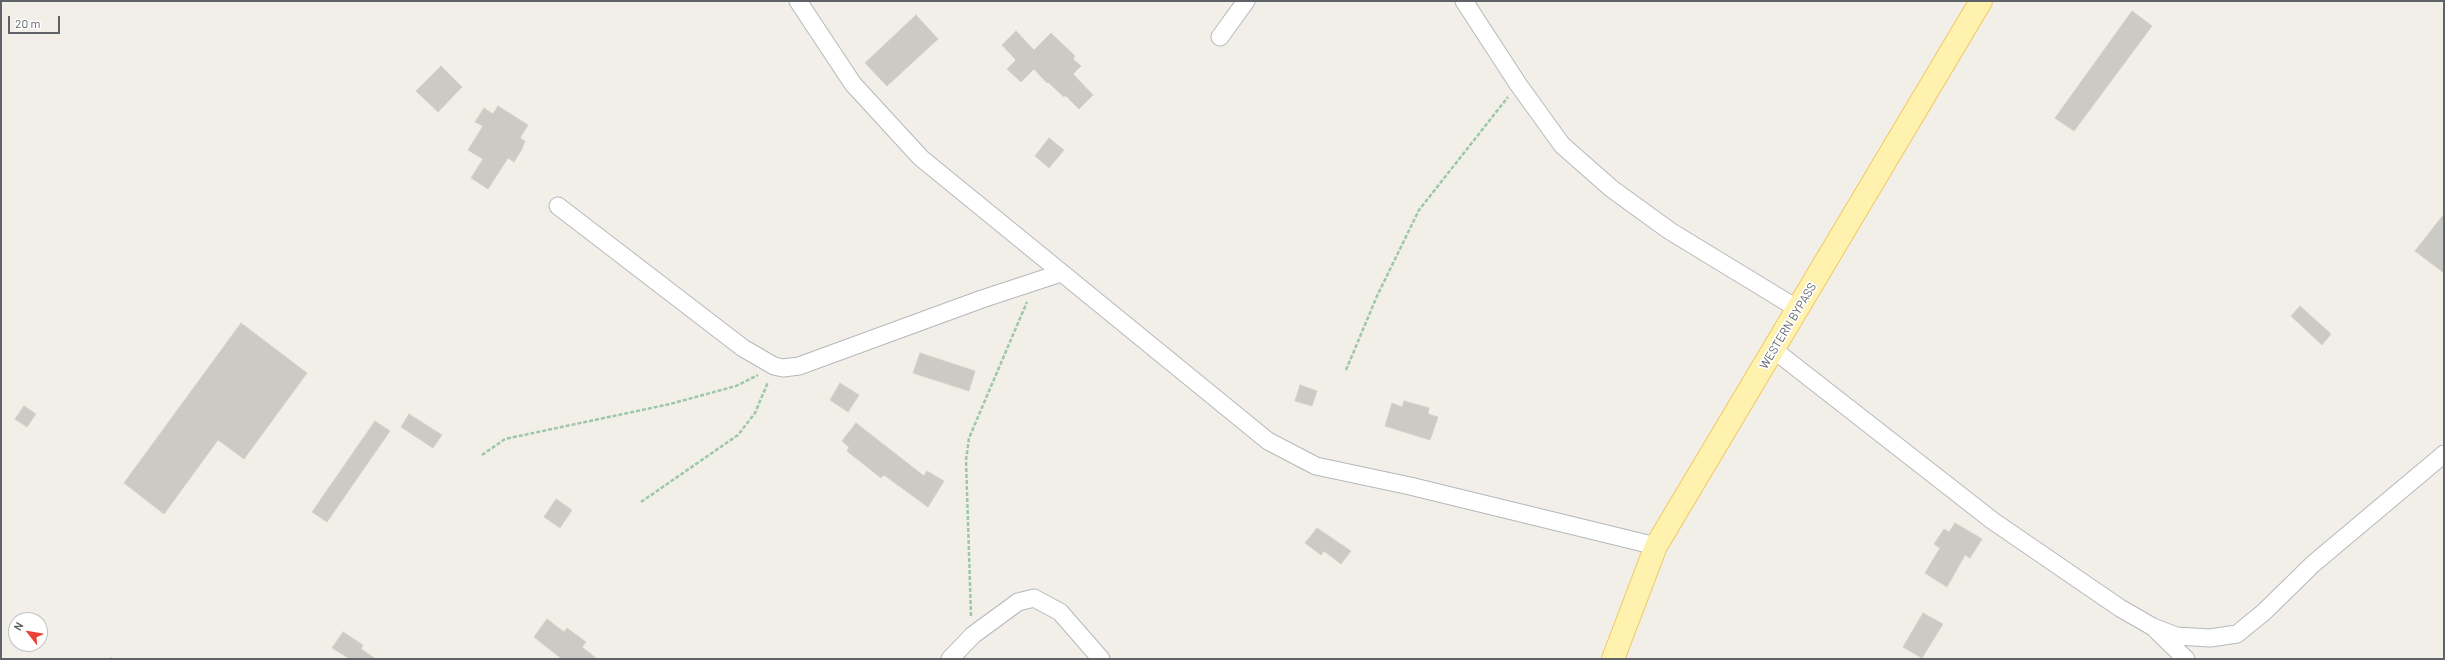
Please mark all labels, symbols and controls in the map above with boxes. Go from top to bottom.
scale bar [10,8,62,34]
text: 20 m [15,16,41,30]
street label: WESTERN BYPASS [1757,280,1819,372]
north arrow [8,612,48,652]
text: N [11,620,26,633]

